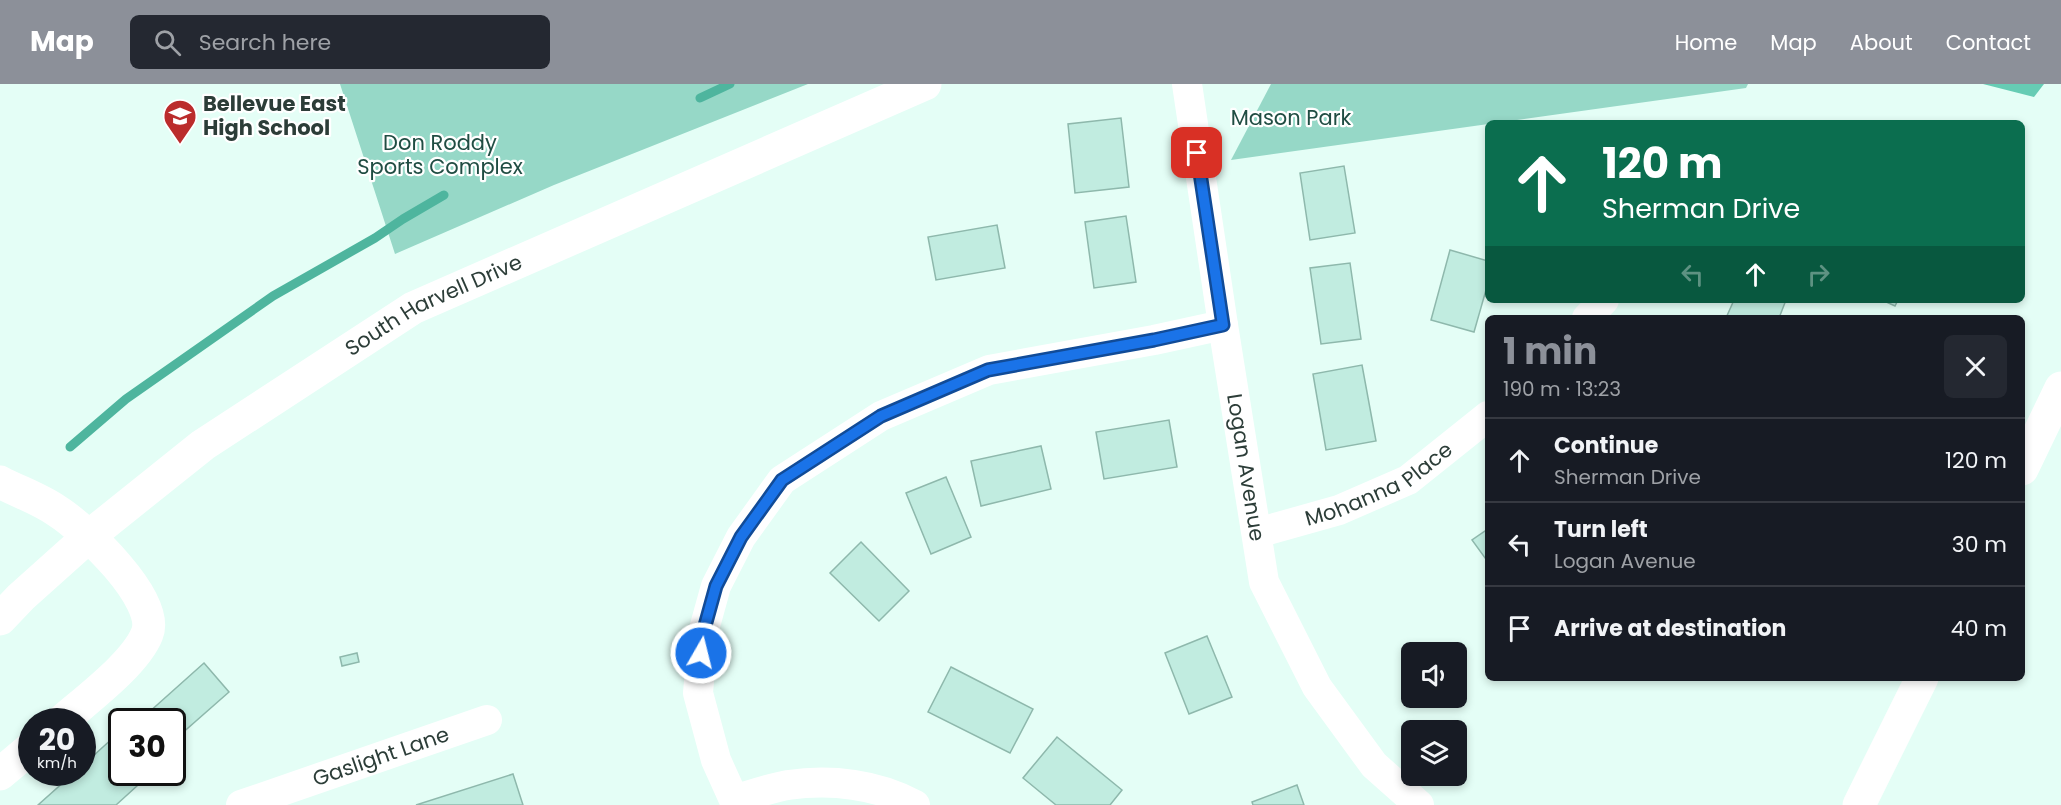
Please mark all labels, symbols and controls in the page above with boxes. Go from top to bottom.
search box [130,15,550,69]
text: Map [30,22,94,61]
icon: search [151,26,184,59]
text: Search here [199,27,331,58]
text: Home [1675,28,1737,57]
text: Map [1770,28,1817,57]
text: About [1850,28,1913,57]
text: Contact [1946,28,2031,57]
place label: Bellevue East High School [203,89,346,142]
school or university icon: Bellevue East High School [162,98,198,145]
park label: Mason Park [1231,103,1352,132]
pin [1171,127,1222,178]
park label: Don Roddy Sports Complex [357,128,523,181]
text: 120 m [1602,134,1723,193]
icon: arrive [1180,136,1213,169]
icon: ahead [1503,144,1581,222]
text: Sherman Drive [1602,190,1800,227]
street label: South Harvell Drive [339,247,526,363]
icon: left [1676,258,1709,291]
icon: ahead [1739,258,1772,291]
icon: right [1802,258,1835,291]
text: 1 min [1503,326,1597,377]
button: close [1944,335,2007,398]
text: 190 m · 13:23 [1503,375,1621,403]
street label: Logan Avenue [1220,392,1272,543]
text: Continue [1554,430,1658,461]
street label: Mohanna Place [1301,435,1458,533]
icon: ahead [1503,444,1536,477]
text: 120 m [1945,445,2007,476]
text: Sherman Drive [1554,463,1701,491]
text: Turn left [1554,514,1648,545]
icon: left [1503,528,1536,561]
text: 30 m [1952,529,2007,560]
text: Logan Avenue [1554,547,1696,575]
icon: arrive [1503,612,1536,645]
text: Arrive at destination [1554,613,1786,644]
text: 40 m [1951,613,2007,644]
position arrow [669,621,733,685]
map controls [1401,642,1467,786]
button: sound [1401,642,1467,708]
speed limit sign: 30 [108,708,186,786]
text: 20 [39,718,75,761]
street label: Gaslight Lane [309,719,453,793]
button: layers [1401,720,1467,786]
text: km/h [37,752,77,773]

